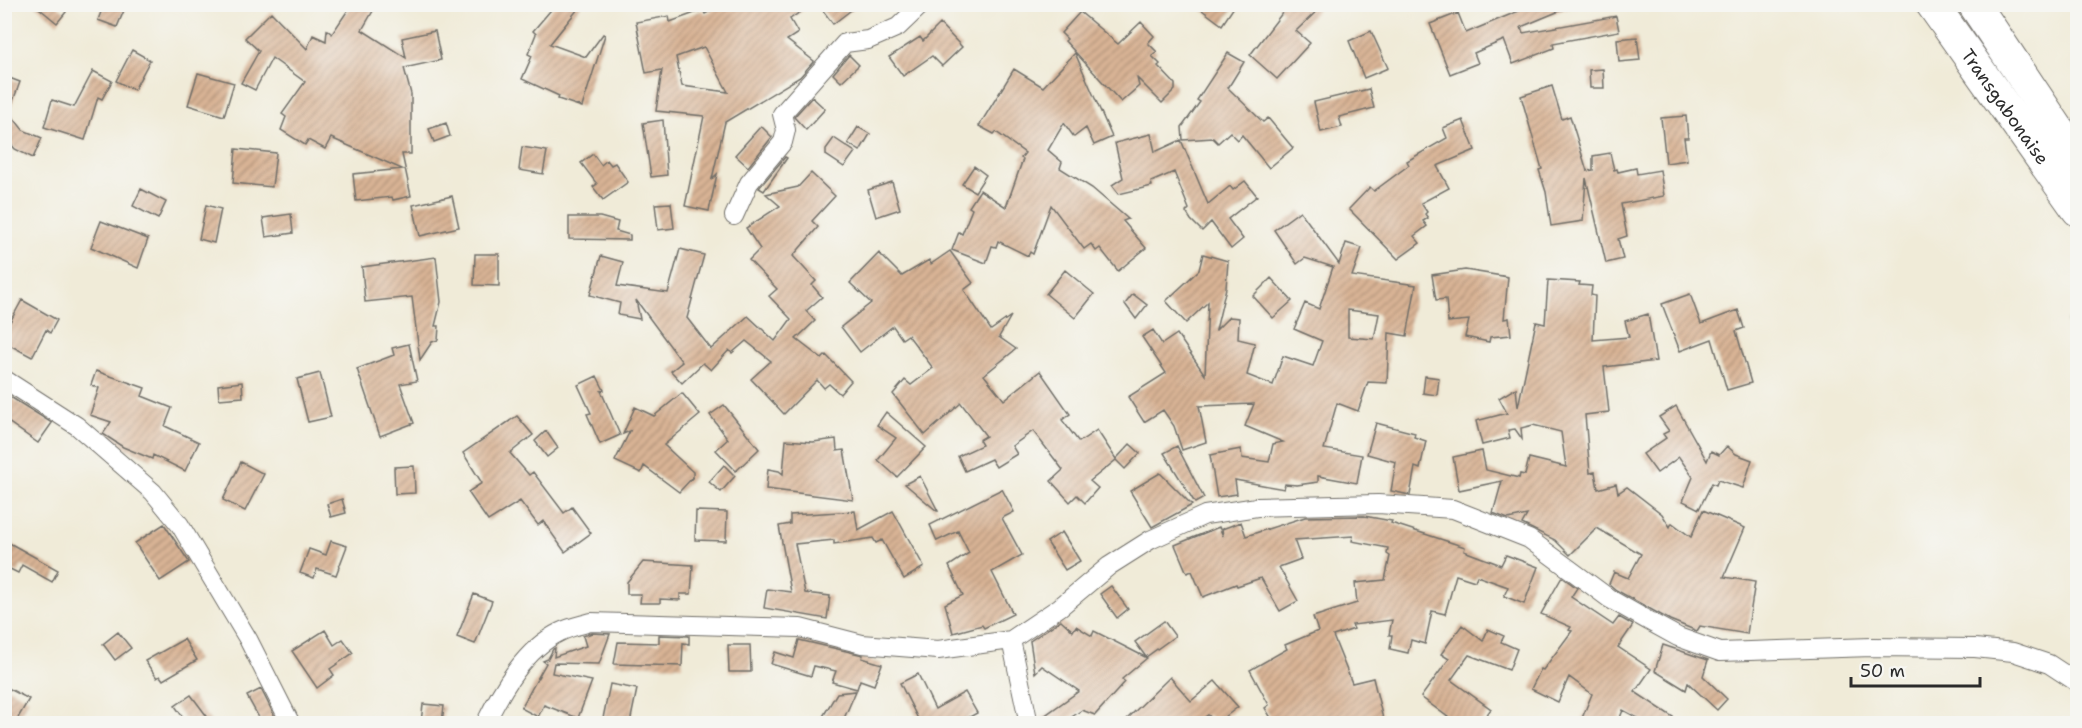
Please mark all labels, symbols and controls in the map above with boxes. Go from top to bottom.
street label: Transgabonaise [1955,44,2054,170]
scale bar [1851,650,1980,688]
text: 50 m [1860,659,1905,683]

